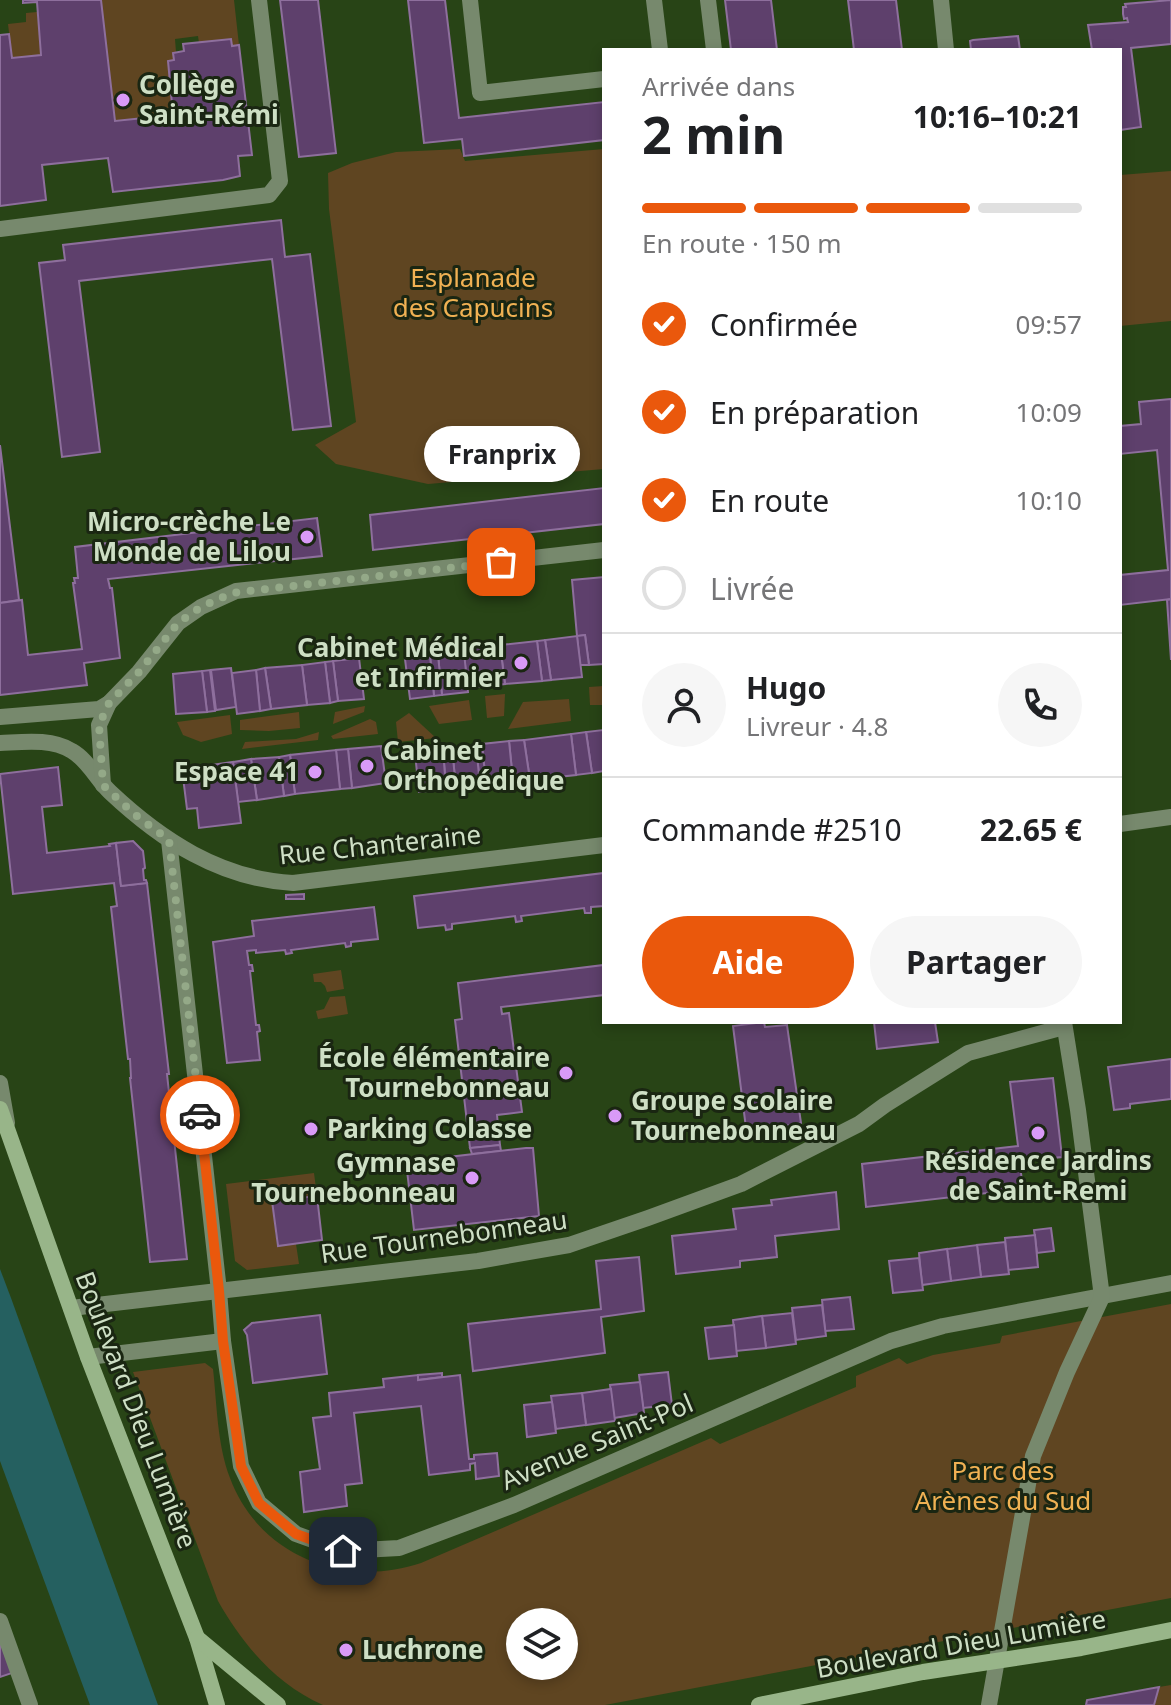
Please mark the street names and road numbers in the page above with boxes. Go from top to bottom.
street label: Rue Chanteraine [277,815,483,873]
street label: Rue Tournebonneau [318,1201,570,1271]
street label: Boulevard Dieu Lumière [67,1266,206,1553]
street label: Avenue Saint-Pol [495,1384,698,1498]
street label: Boulevard Dieu Lumière [813,1600,1109,1686]

